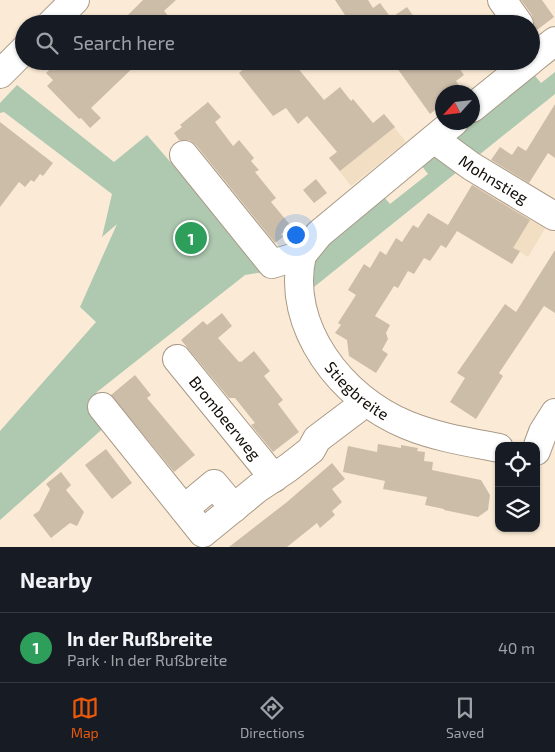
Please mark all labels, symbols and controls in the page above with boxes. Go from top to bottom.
search box [15,15,540,70]
icon: search [33,29,61,57]
text: Search here [73,31,175,54]
north arrow [435,85,480,130]
street label: Mohnstieg [456,151,532,207]
pin: 1 [175,219,207,257]
your location [283,222,309,248]
street label: Stiegbreite [321,358,392,423]
street label: Brombeerweg [186,372,265,463]
map controls [495,442,540,532]
button: locate [495,442,540,487]
button: layers [495,487,540,532]
text: Nearby [20,567,92,592]
text: In der Rußbreite [67,627,213,650]
text: 1 [33,638,39,657]
text: 40 m [498,638,535,657]
text: Park · In der Rußbreite [67,650,227,669]
tab: Map [71,694,99,741]
tab: Directions [240,694,305,741]
tab: Saved [446,694,484,741]

